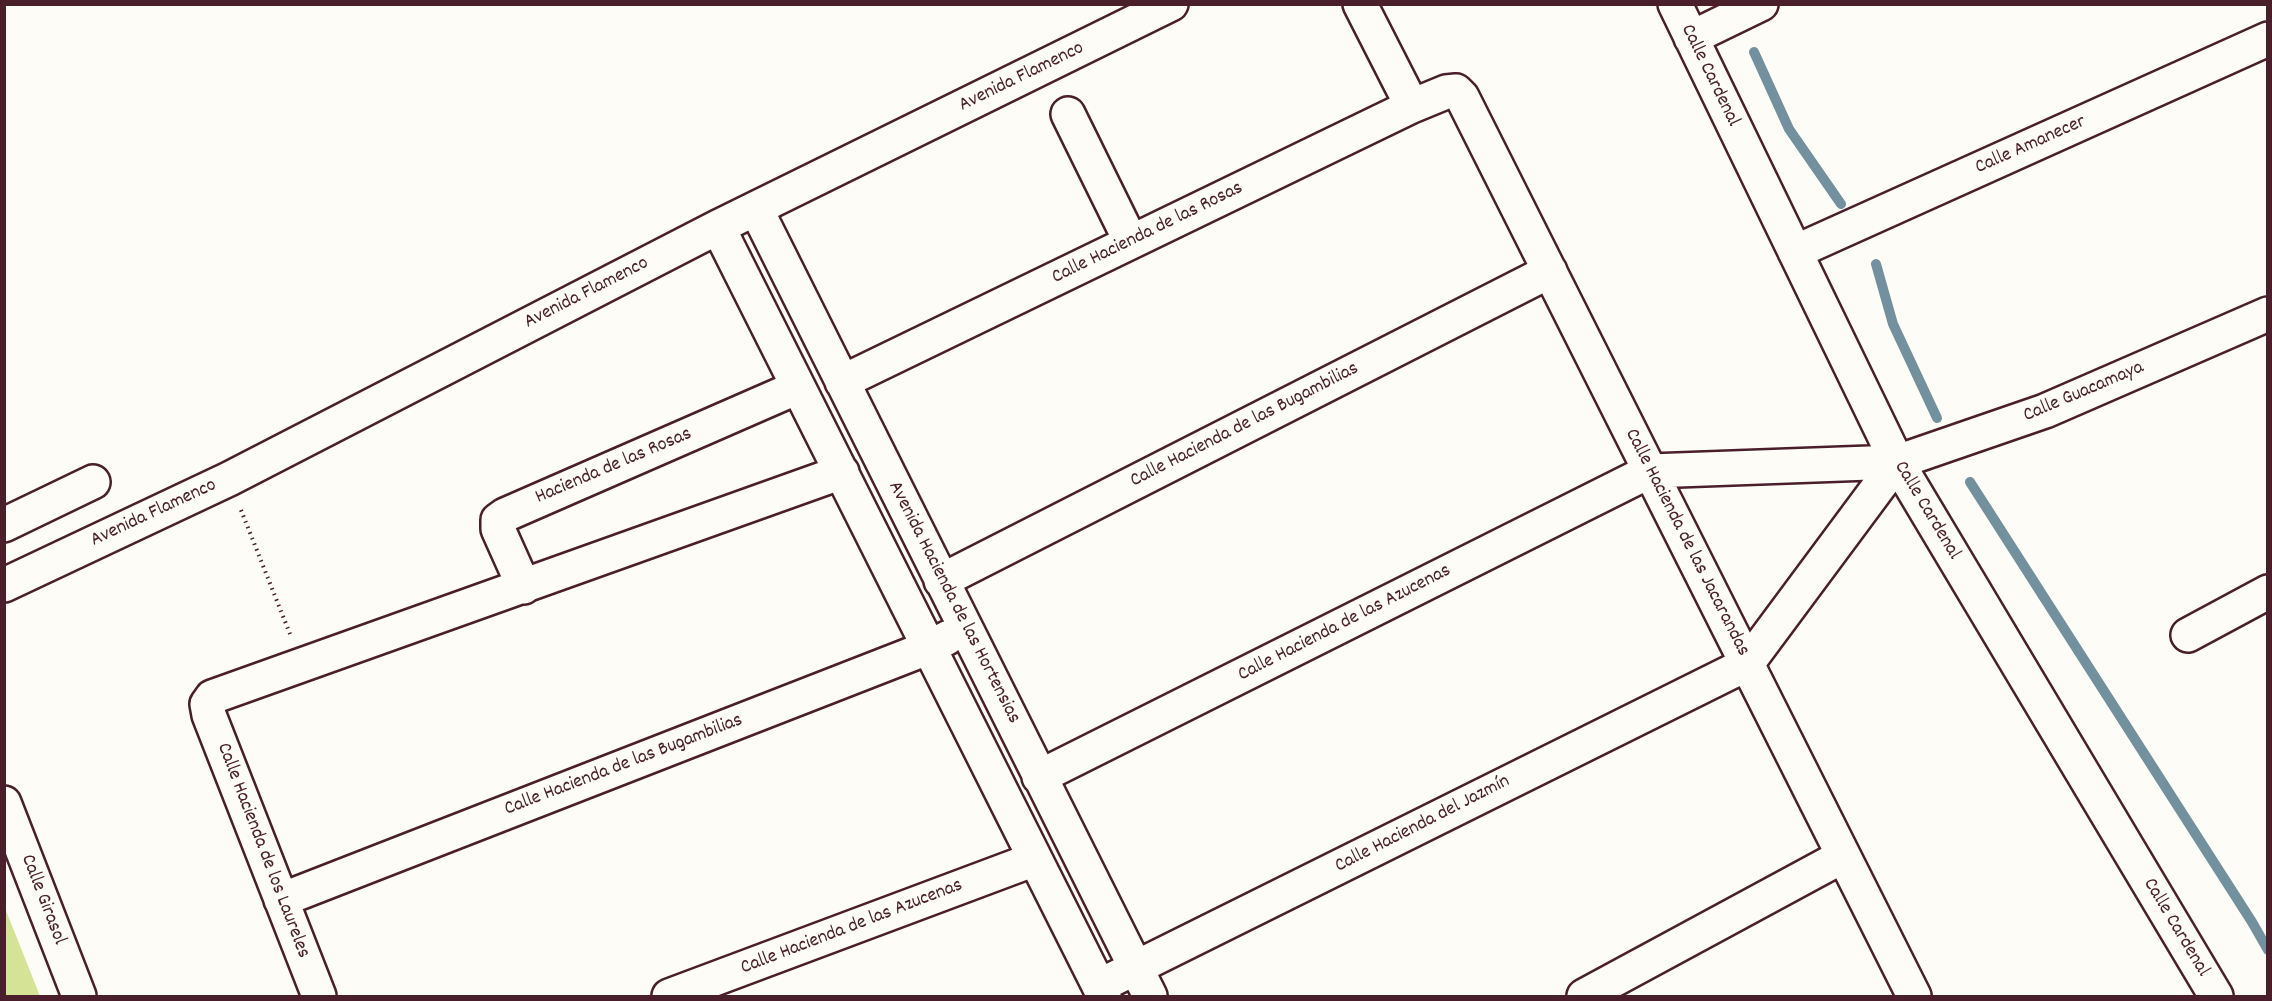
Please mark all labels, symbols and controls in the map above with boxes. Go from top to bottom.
street label: Calle Cardenal [1674,21,1744,131]
street label: Avenida Flamenco [956,37,1088,119]
street label: Calle Amanecer [1972,111,2090,181]
street label: Calle Hacienda de las Rosas [1049,177,1247,291]
street label: Avenida Flamenco [521,252,653,336]
street label: Calle Guacamaya [2020,357,2148,429]
street label: Calle Hacienda de las Bugambilias [1127,358,1363,494]
street label: Hacienda de las Rosas [532,423,696,511]
street label: Calle Hacienda de las Jacarandas [1618,425,1754,661]
street label: Calle Cardenal [1887,458,1965,564]
street label: Avenida Flamenco [87,474,221,554]
street label: Avenida Hacienda de las Hortensias [881,478,1025,728]
street label: Calle Hacienda de las Azucenas [1235,560,1455,688]
street label: Calle Hacienda de las Bugambilias [501,709,747,823]
street label: Calle Hacienda de los Laureles [210,740,314,962]
street label: Calle Hacienda del Jazmín [1331,770,1515,880]
street label: Calle Girasol [14,851,70,949]
street label: Calle Hacienda de las Azucenas [738,875,966,981]
street label: Calle Cardenal [2136,875,2214,981]

